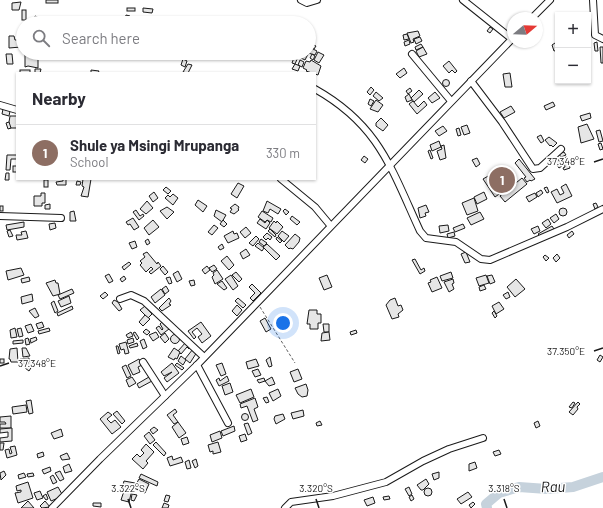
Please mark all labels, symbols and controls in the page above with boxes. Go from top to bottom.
north arrow [507,12,543,48]
map controls [555,12,591,84]
button: + [555,12,591,48]
search box [16,16,316,60]
icon: search [30,27,52,49]
text: Search here [62,29,140,47]
button: − [555,48,591,84]
text: Nearby [32,88,86,108]
text: Shule ya Msingi Mrupanga [70,136,239,154]
text: 1 [43,145,47,161]
text: 330 m [266,145,300,161]
text: School [70,154,108,170]
text: 37.348°E [547,155,585,167]
pin: 1 [489,165,515,195]
your location [273,313,293,333]
text: 37.350°E [547,345,585,357]
text: 37.348°E [18,357,56,369]
water label: Rau [540,477,566,495]
text: 3.322°S [111,482,145,494]
text: 3.320°S [299,482,333,494]
text: 3.318°S [488,482,520,494]

